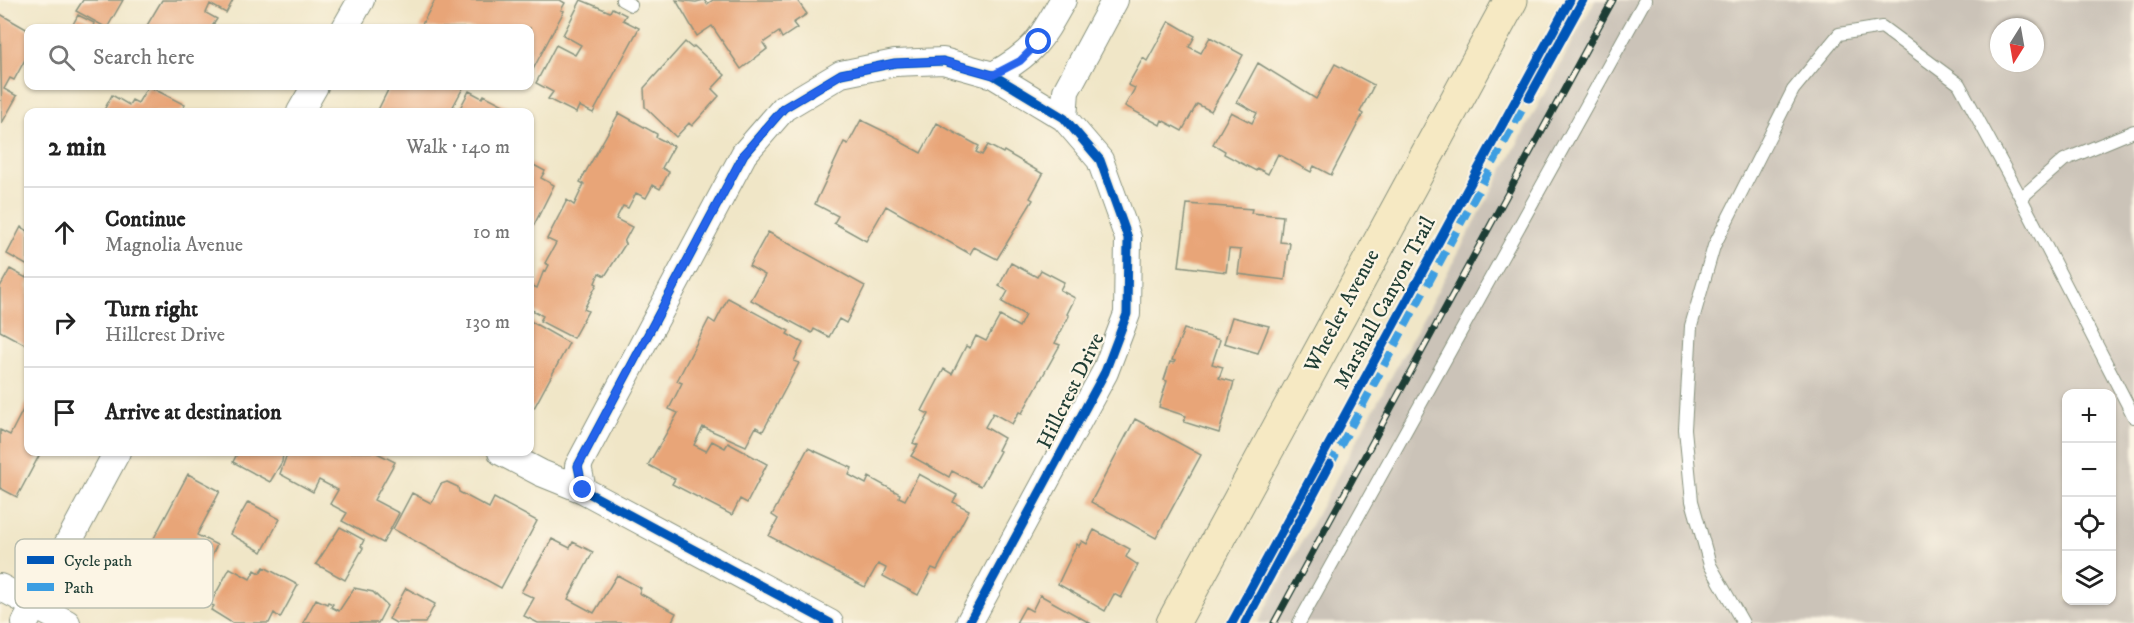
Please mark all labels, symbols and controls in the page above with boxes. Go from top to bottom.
north arrow [1990,18,2044,72]
search box [24,24,534,90]
route start [1025,28,1051,54]
icon: search [45,41,78,74]
text: Search here [93,44,195,71]
text: 2 min [48,131,106,164]
text: Walk · 140 m [406,135,510,160]
text: Continue [105,206,186,233]
street label: Marshall Canyon Trail [1329,212,1442,394]
icon: ahead [48,216,81,249]
text: 10 m [473,220,510,245]
text: Magnolia Avenue [105,233,243,258]
street label: Wheeler Avenue [1298,245,1386,378]
text: Turn right [105,296,198,323]
icon: right [48,306,81,339]
text: 130 m [465,310,510,335]
text: Hillcrest Drive [105,323,225,348]
street label: Hillcrest Drive [1032,328,1110,453]
map controls [2062,389,2116,605]
button: + [2062,389,2116,443]
icon: arrive [48,396,81,429]
text: Arrive at destination [105,399,282,426]
button: − [2062,443,2116,497]
route end [569,476,595,502]
button: locate [2062,497,2116,551]
legend [15,539,213,608]
text: Cycle path [64,551,133,571]
button: layers [2062,551,2116,605]
text: Path [64,578,94,598]

